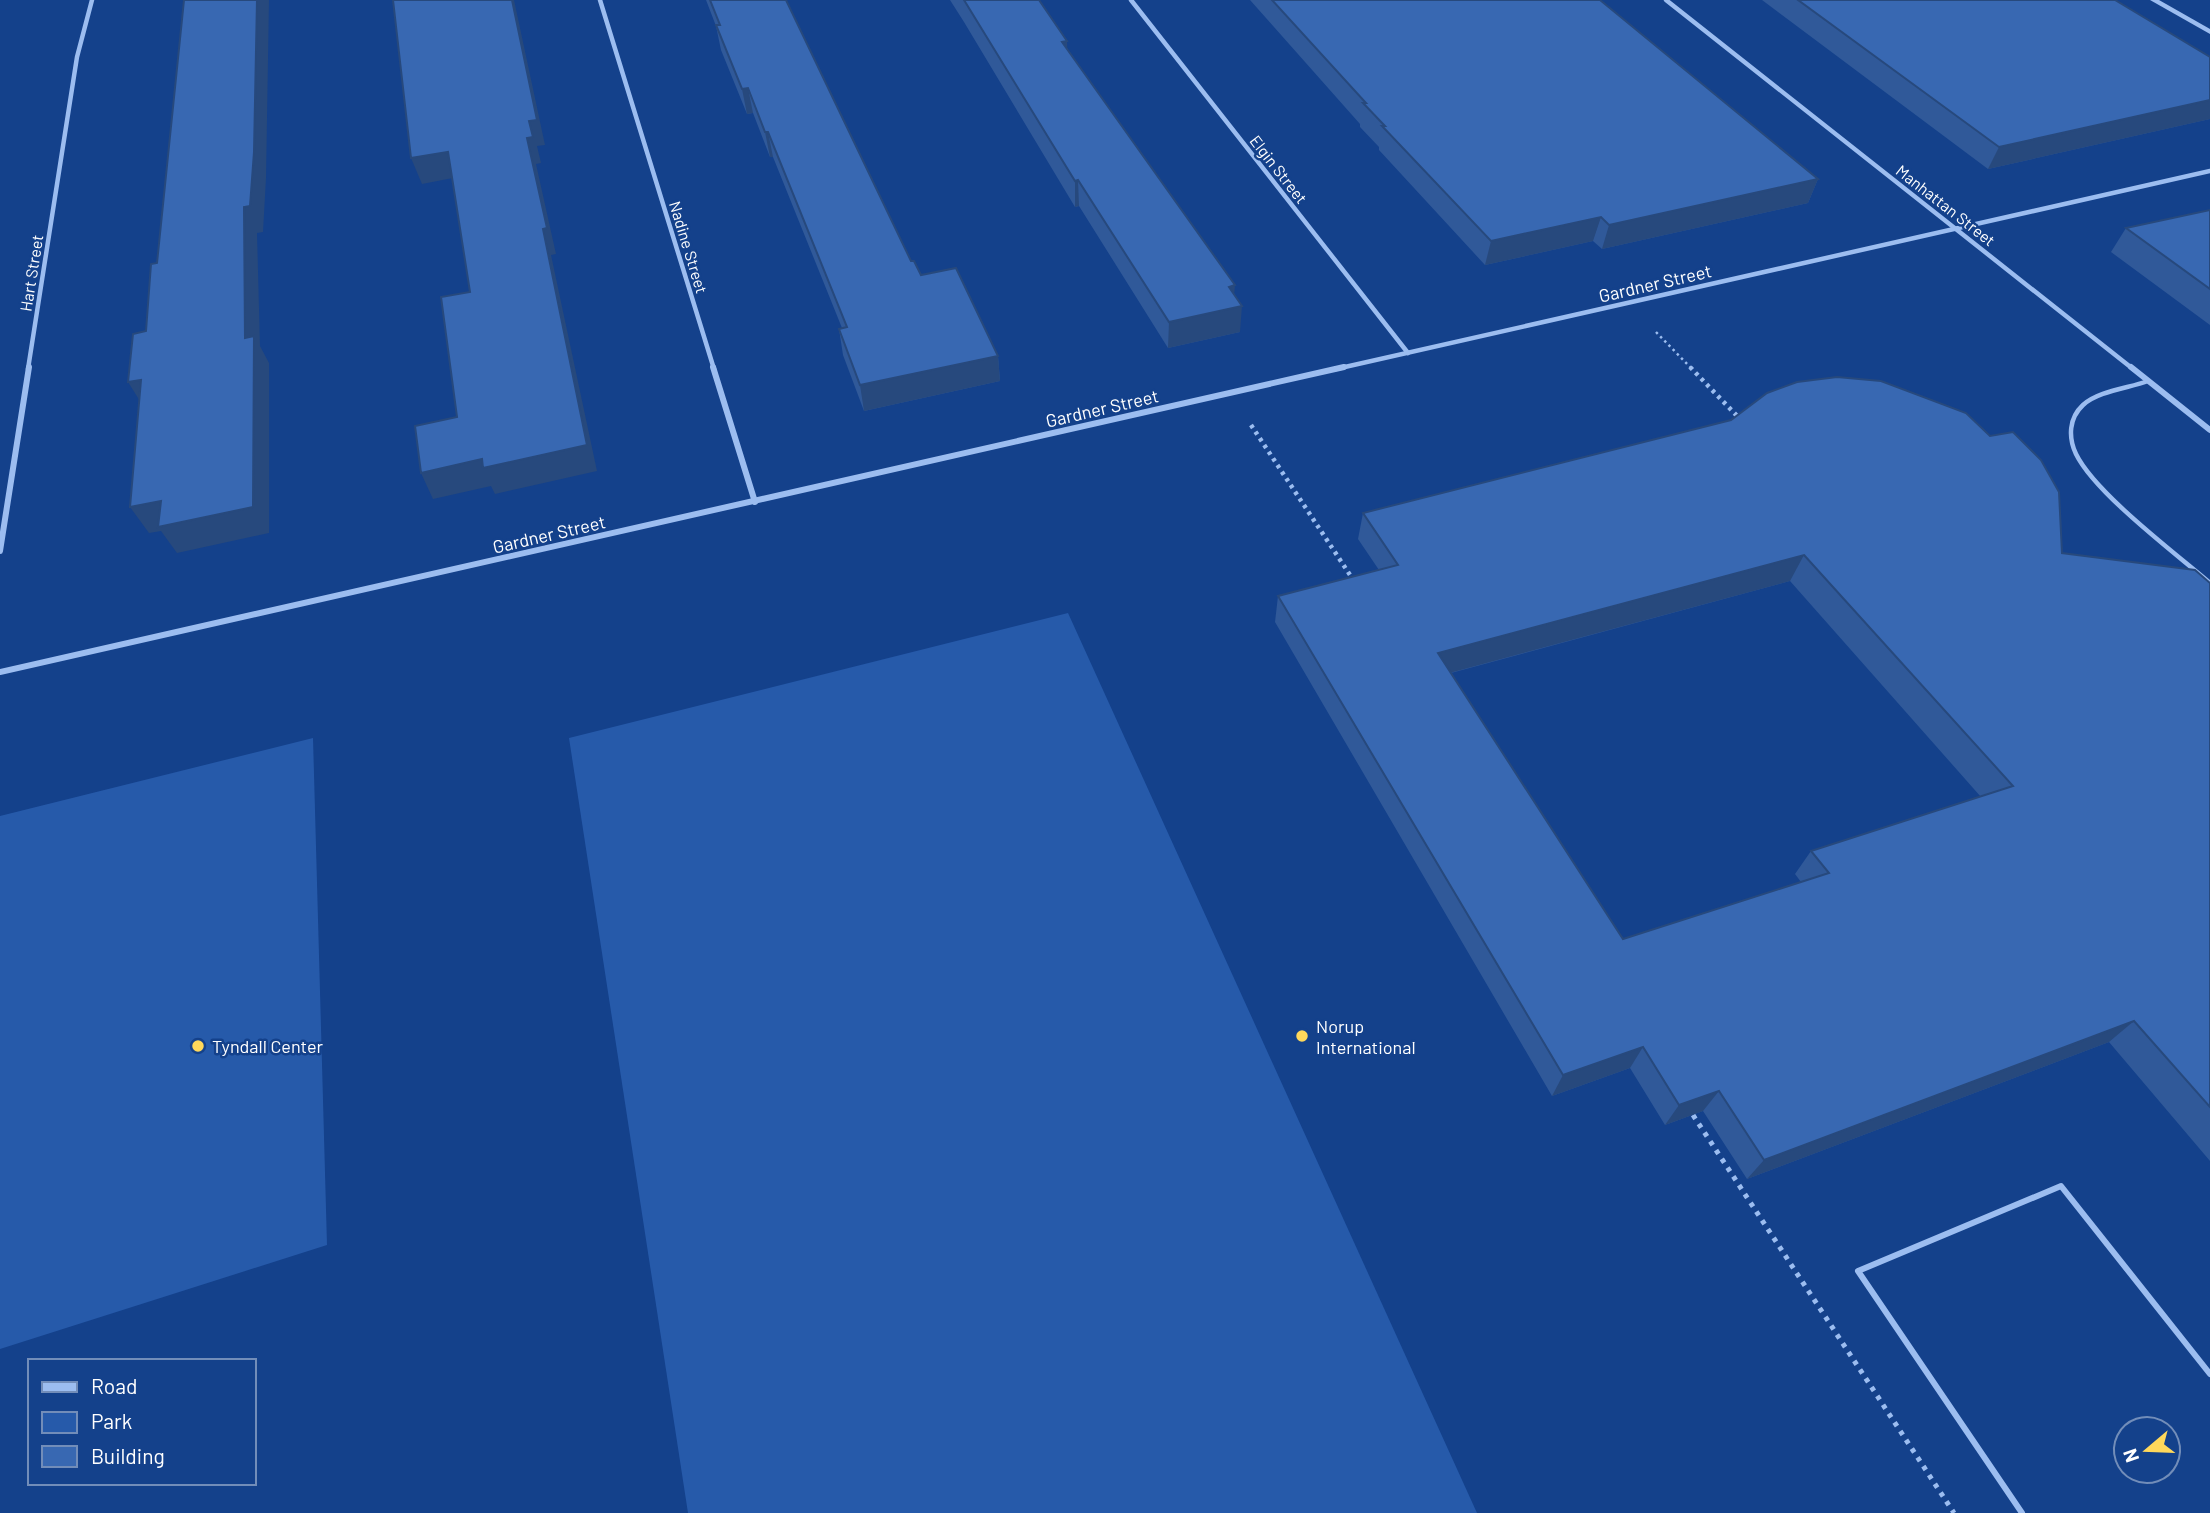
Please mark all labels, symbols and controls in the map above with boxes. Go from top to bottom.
street label: Elgin Street [1246,131,1312,207]
street label: Manhattan Street [1893,160,1999,250]
street label: Nadine Street [666,198,712,296]
street label: Hart Street [16,233,46,313]
street label: Gardner Street [1597,259,1713,307]
street label: Gardner Street [1044,384,1160,432]
street label: Gardner Street [491,510,607,558]
place label: Norup International [1316,1015,1416,1058]
marker: Norup International [1294,1028,1310,1044]
place label: Tyndall Center [212,1035,323,1057]
marker: Tyndall Center [190,1038,206,1054]
legend [28,1359,256,1485]
text: Road [91,1373,137,1398]
text: Park [91,1408,132,1433]
north arrow [2112,1415,2182,1485]
text: Building [91,1443,165,1468]
text: N [2118,1446,2143,1465]

